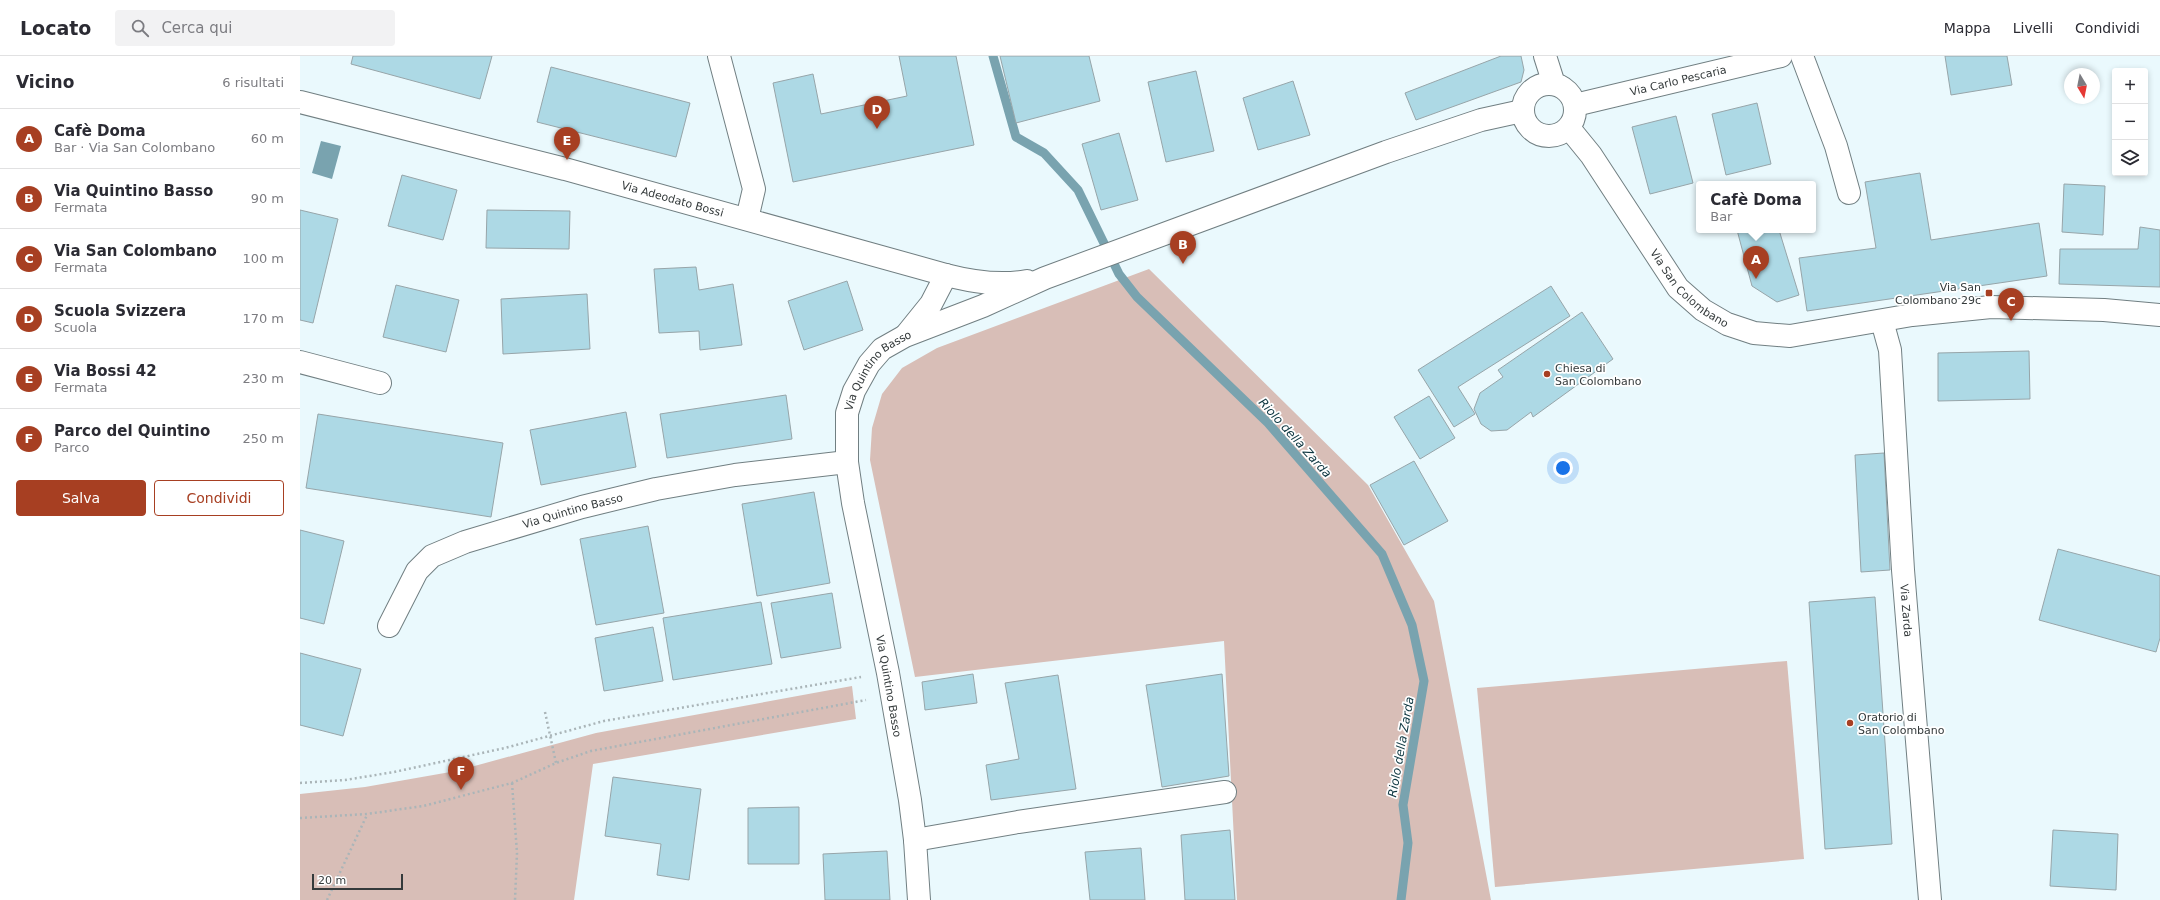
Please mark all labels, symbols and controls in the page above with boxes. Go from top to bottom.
search box [115,10,395,46]
text: Locato [20,17,91,39]
icon: search [129,17,151,39]
text: Cerca qui [161,19,232,37]
text: Mappa [1944,20,1991,36]
text: Livelli [2013,20,2053,36]
text: Condividi [2075,20,2140,36]
street label: Via Carlo Pescaria [1629,63,1728,99]
north arrow [2064,68,2100,104]
map controls [2112,68,2148,176]
button: + [2112,68,2148,104]
text: Vicino [16,72,74,92]
text: 6 risultati [222,75,284,90]
pin: D [864,96,890,129]
button: − [2112,104,2148,140]
text: Cafè Doma [54,122,146,140]
pin: E [554,127,580,160]
text: A [24,131,34,146]
text: 60 m [251,131,284,146]
text: Bar · Via San Colombano [54,140,215,155]
button: layers [2112,140,2148,176]
street label: Via Adeodato Bossi [620,179,725,220]
popup [1696,181,1816,233]
text: Via Quintino Basso [54,182,213,200]
text: B [24,191,34,206]
text: 90 m [251,191,284,206]
text: Cafè Doma [1710,191,1802,209]
text: Fermata [54,200,108,215]
text: Bar [1710,209,1732,224]
pin: B [1170,231,1196,264]
text: Via San Colombano [54,242,217,260]
pin: A [1743,246,1769,279]
street label: Via San Colombano [1647,247,1731,331]
text: C [24,251,34,266]
text: 100 m [242,251,284,266]
text: Fermata [54,260,108,275]
place label: Via San Colombano 29c [1895,281,1981,307]
marker: Via San Colombano 29c [1984,288,1994,298]
pin: C [1998,288,2024,321]
text: Scuola Svizzera [54,302,186,320]
text: D [24,311,34,326]
text: 170 m [242,311,284,326]
text: Scuola [54,320,97,335]
street label: Via Quintino Basso [842,328,913,412]
text: Via Bossi 42 [54,362,157,380]
place label: Chiesa di San Colombano [1555,362,1642,388]
marker: Chiesa di San Colombano [1542,369,1552,379]
text: E [25,371,33,386]
text: 230 m [242,371,284,386]
text: Fermata [54,380,108,395]
water label: Riolo della Zarda [1256,395,1334,481]
text: Parco del Quintino [54,422,210,440]
text: F [25,431,33,446]
text: 250 m [242,431,284,446]
text: Parco [54,440,89,455]
your location [1553,458,1573,478]
button: Salva [16,480,146,516]
button: Condividi [154,480,284,516]
street label: Via Quintino Basso [521,491,625,531]
street label: Via Zarda [1897,584,1914,637]
street label: Via Quintino Basso [873,634,904,738]
water label: Riolo della Zarda [1385,696,1417,798]
place label: Oratorio di San Colombano [1858,711,1945,737]
marker: Oratorio di San Colombano [1845,718,1855,728]
pin: F [448,757,474,790]
scale bar [312,872,403,891]
text: 20 m [318,874,346,887]

